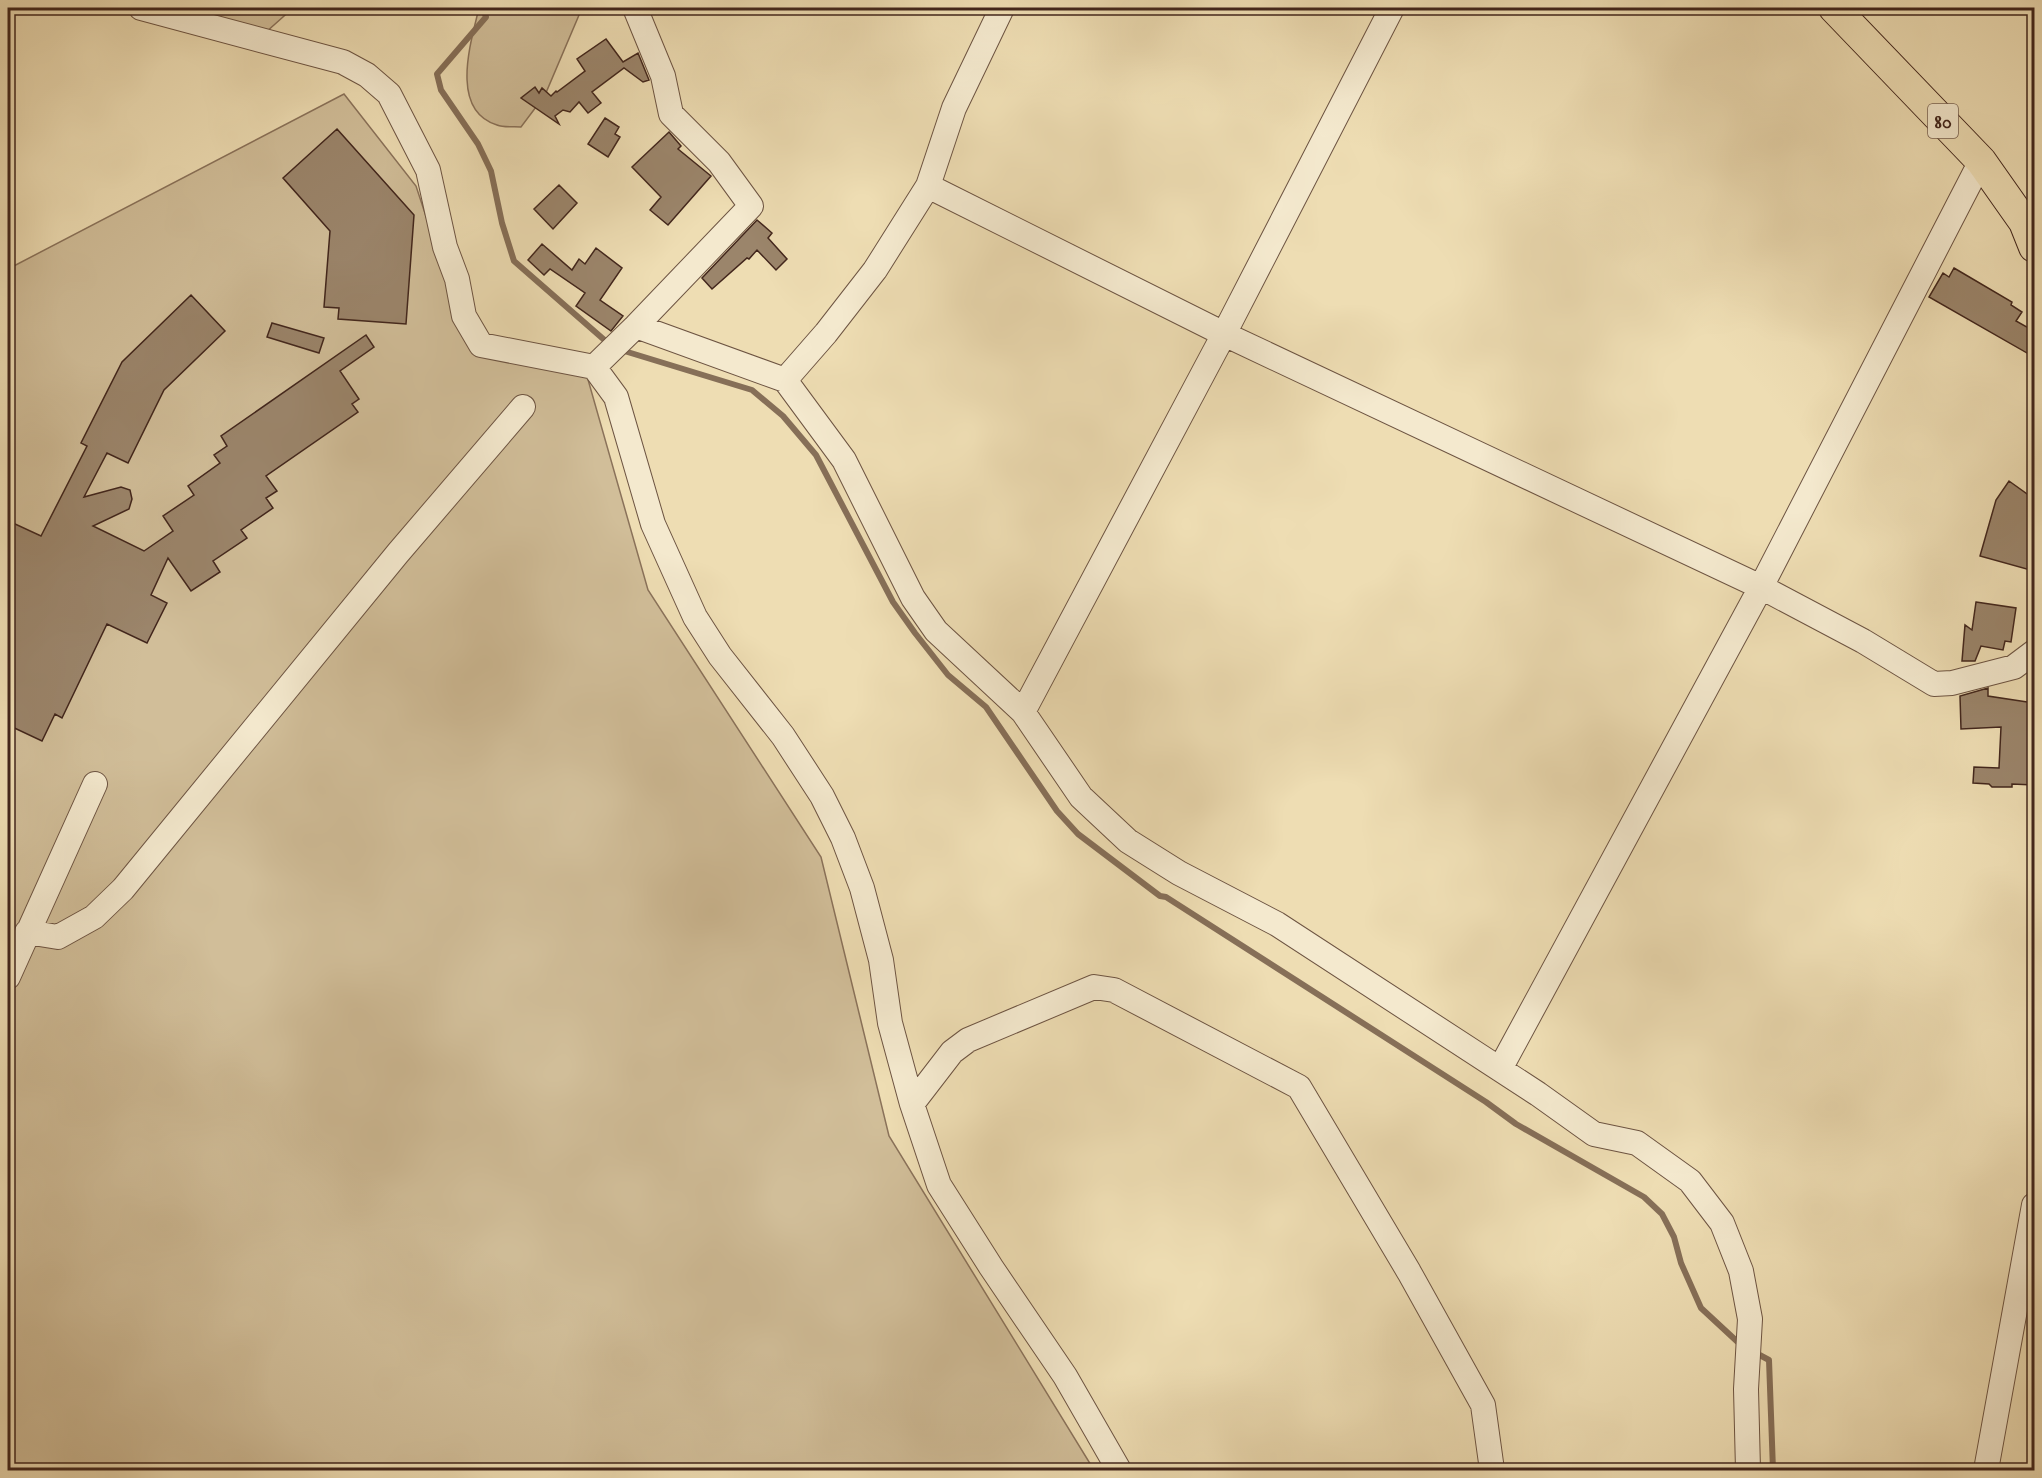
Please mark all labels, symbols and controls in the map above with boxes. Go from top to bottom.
road number: 80 [1928,104,1958,138]

